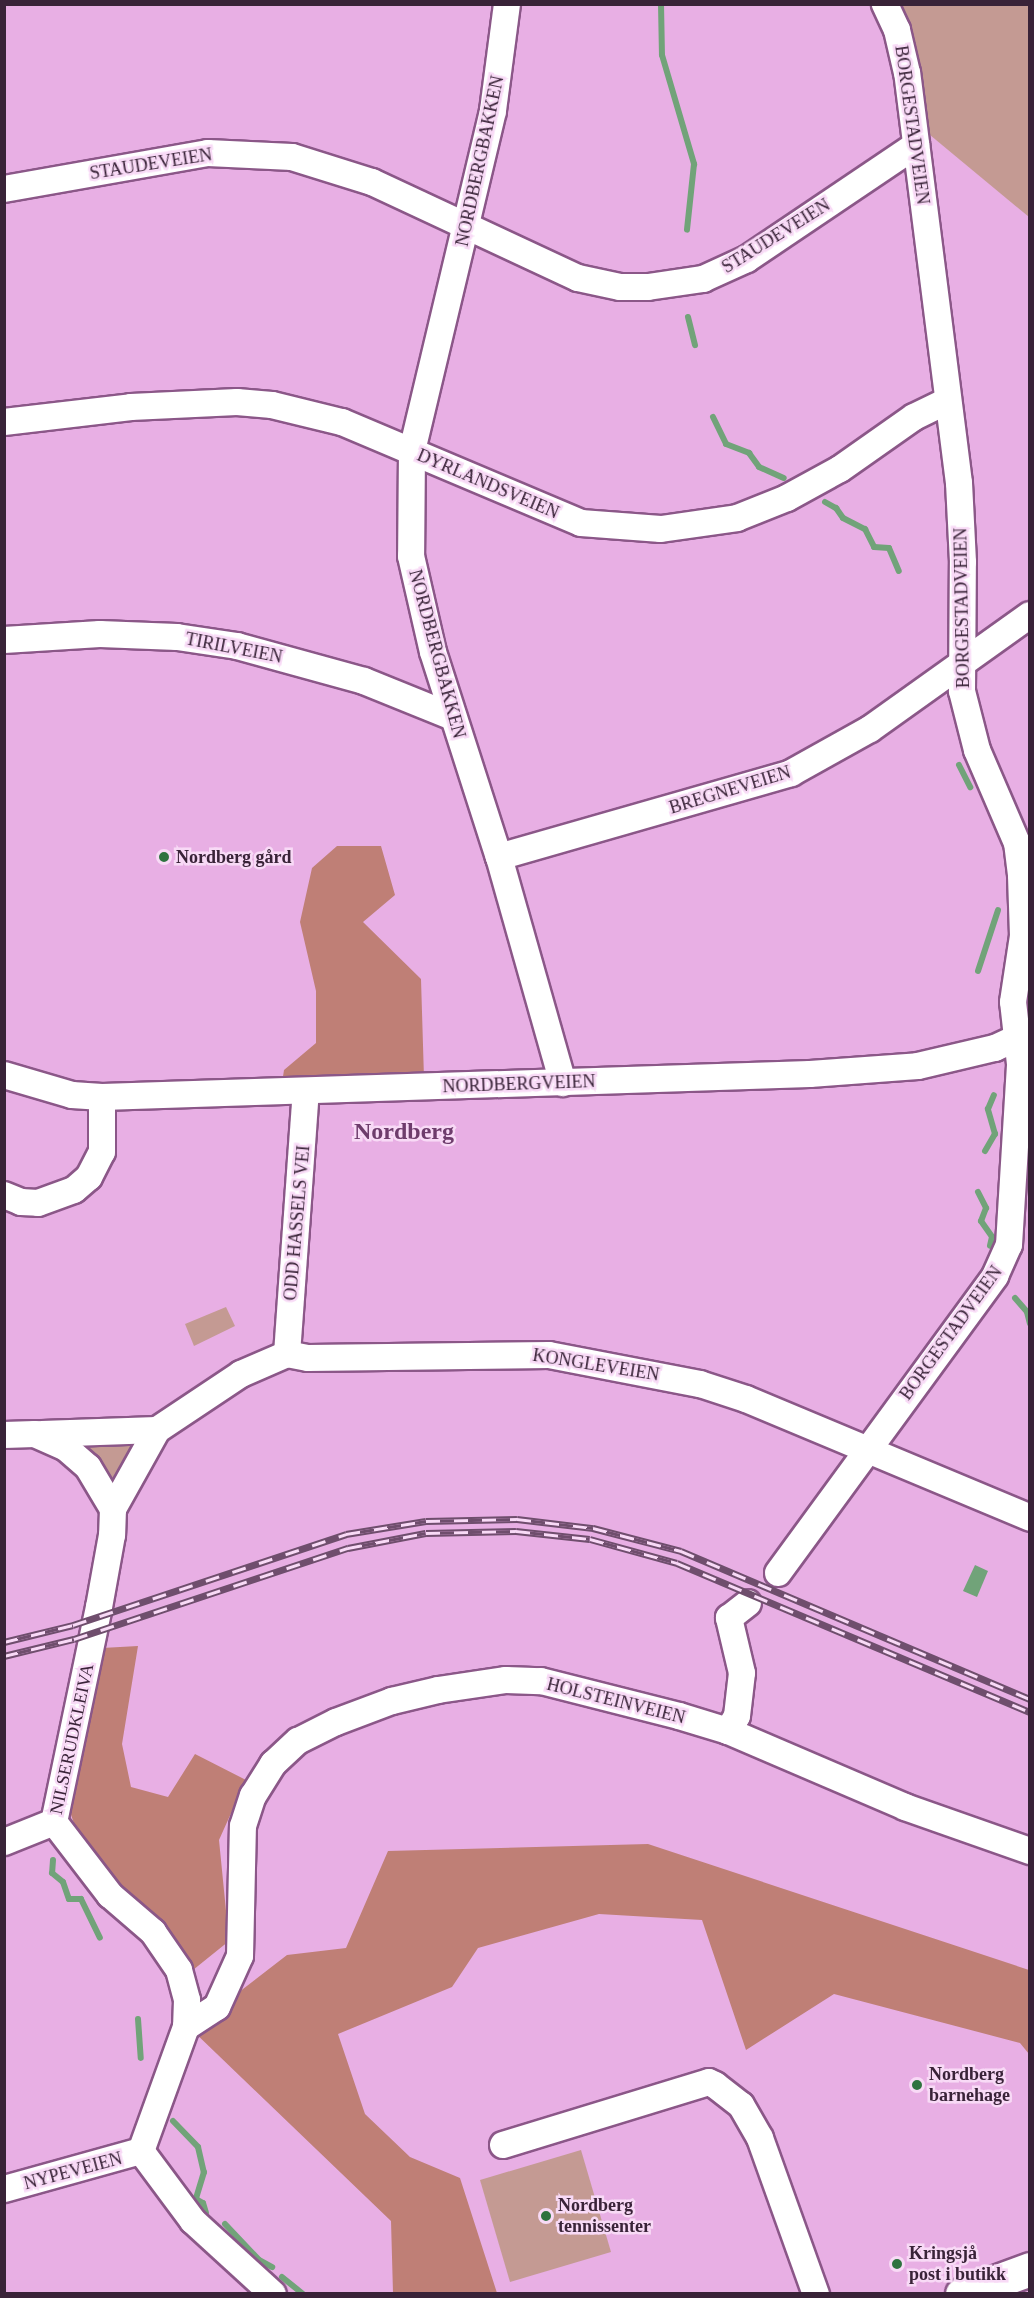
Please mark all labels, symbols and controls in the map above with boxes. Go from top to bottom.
street label: BORGESTADVEIEN [890,44,934,206]
street label: NORDBERGBAKKEN [451,74,509,248]
street label: STAUDEVEIEN [88,144,214,184]
street label: STAUDEVEIEN [718,194,834,278]
street label: DYRLANDSVEIEN [414,444,562,524]
street label: BORGESTADVEIEN [950,528,974,688]
street label: NORDBERGBAKKEN [404,567,470,741]
street label: TIRILVEIEN [184,628,284,668]
street label: BREGNEVEIEN [667,761,793,819]
place label: Nordberg gård [176,846,291,868]
marker: Nordberg gård [157,850,171,864]
street label: NORDBERGVEIEN [442,1071,596,1097]
district label: Nordberg [354,1118,454,1146]
street label: ODD HASSELS VEI [279,1144,315,1302]
street label: BORGESTADVEIEN [895,1262,1007,1404]
street label: KONGLEVEIEN [531,1344,661,1386]
street label: NILSERUDKLEIVA [45,1662,99,1816]
street label: HOLSTEINVEIEN [545,1673,687,1729]
place label: Nordberg barnehage [929,2064,1010,2106]
marker: Nordberg barnehage [910,2078,924,2092]
street label: NYPEVEIEN [21,2147,125,2195]
place label: Nordberg tennissenter [558,2195,651,2238]
marker: Nordberg tennissenter [539,2209,553,2223]
place label: Kringsjå post i butikk [909,2243,1006,2286]
marker: Kringsjå post i butikk [890,2257,904,2271]

